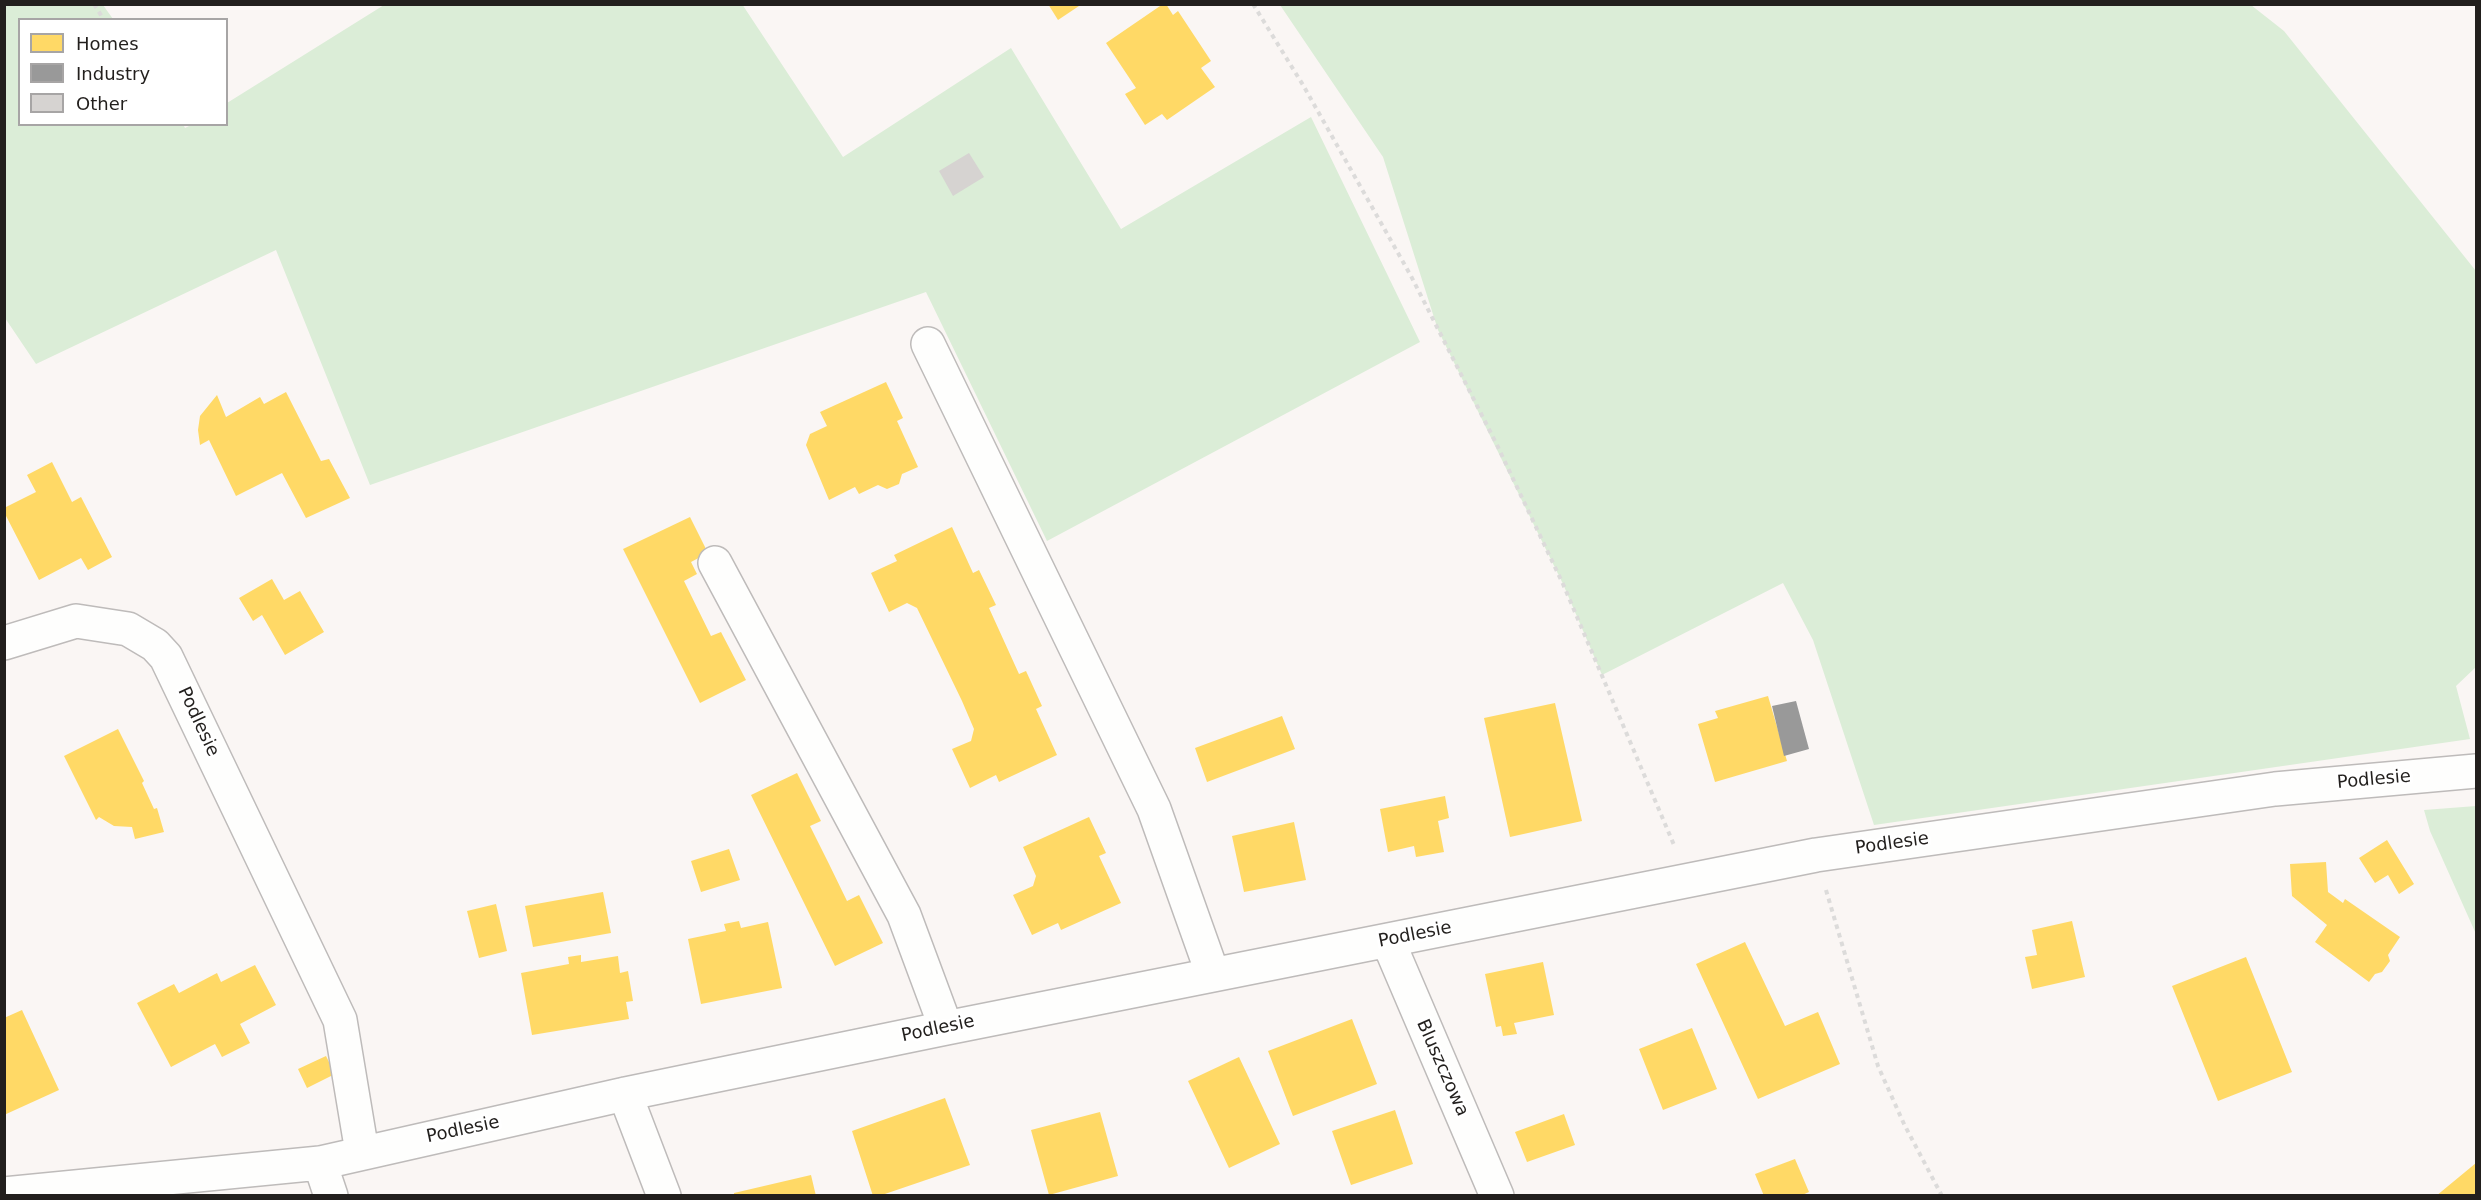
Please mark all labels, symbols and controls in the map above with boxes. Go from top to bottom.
legend [18,18,228,126]
text: Homes [76,33,139,54]
text: Industry [76,63,150,84]
text: Other [76,93,127,114]
street label: Podlesie [173,684,223,760]
street label: Podlesie [2336,766,2412,794]
street label: Podlesie [1854,828,1930,860]
street label: Podlesie [1377,917,1453,953]
street label: Podlesie [899,1011,977,1047]
street label: Bluszczowa [1411,1016,1473,1120]
street label: Podlesie [424,1112,502,1148]

